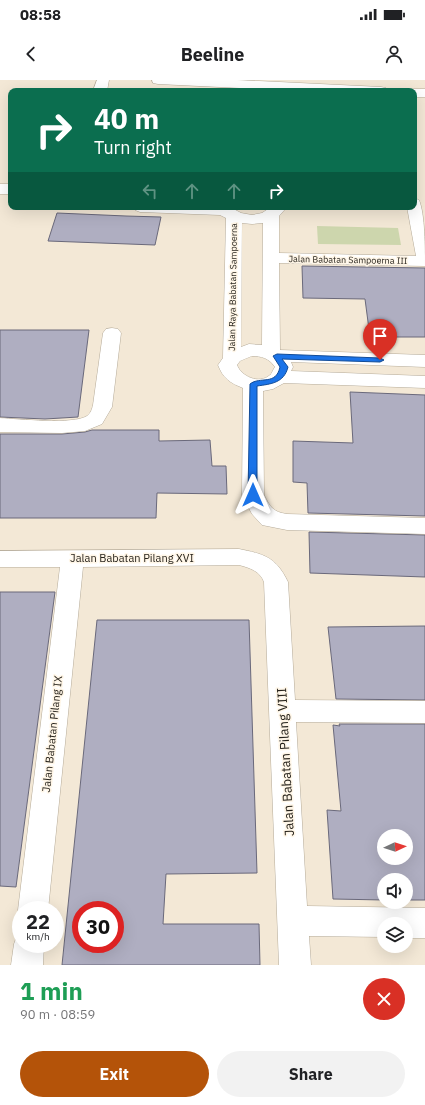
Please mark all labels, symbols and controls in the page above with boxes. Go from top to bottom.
text: 08:58 [20,5,61,24]
icon: back [20,43,42,65]
text: Beeline [181,43,244,66]
icon: person [383,43,405,65]
text: 40 m [94,100,159,137]
icon: right [28,104,80,156]
text: Turn right [94,136,172,159]
icon: left [139,180,161,202]
icon: ahead [181,180,203,202]
icon: ahead [223,180,245,202]
icon: right [265,180,287,202]
street label: Jalan Raya Babatan Sampoerna [226,223,239,351]
street label: Jalan Babatan Sampoerna III [288,253,408,266]
pin [363,319,397,360]
icon: arrive [369,325,391,347]
position arrow [232,474,274,516]
street label: Jalan Babatan Pilang XVI [70,551,194,565]
street label: Jalan Babatan Pilang IX [39,675,65,793]
street label: Jalan Babatan Pilang VIII [273,687,298,837]
north arrow [377,829,413,865]
map controls [377,829,413,953]
button: sound [377,873,413,909]
speed limit sign: 30 [72,901,124,953]
text: 22 [26,908,50,935]
button: layers [377,917,413,953]
text: km/h [26,930,50,943]
text: 1 min [20,975,83,1007]
button: close [363,978,405,1020]
text: 90 m · 08:59 [20,1006,95,1023]
button: Exit [20,1051,209,1097]
button: Share [217,1051,405,1097]

